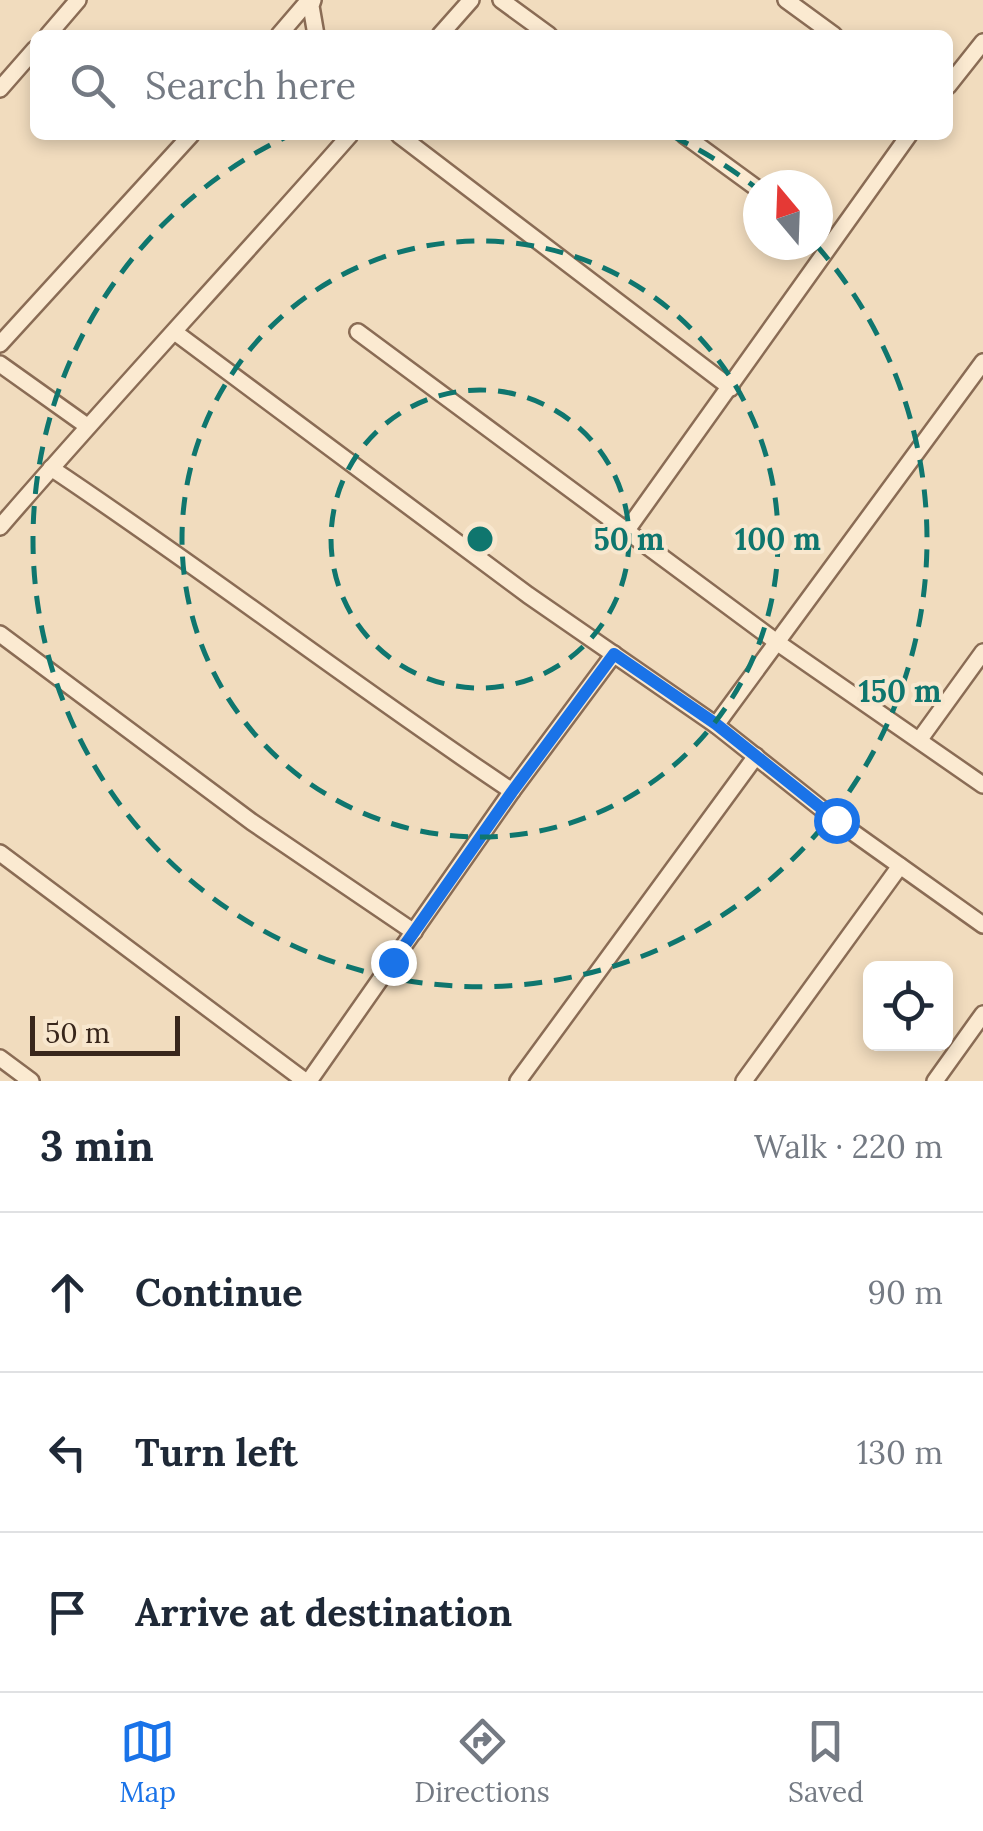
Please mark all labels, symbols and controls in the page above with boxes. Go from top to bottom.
search box [30,30,953,140]
icon: search [65,58,120,113]
text: Search here [145,61,356,109]
north arrow [743,170,833,260]
text: 50 m [594,520,665,558]
text: 100 m [735,520,821,558]
centre of rings [462,521,498,557]
text: 150 m [859,672,942,710]
route start [814,798,860,844]
route end [371,940,417,986]
map controls [863,961,953,1051]
button: locate [863,961,953,1051]
scale bar [30,1011,180,1056]
text: 50 m [45,1015,110,1051]
text: 3 min [40,1119,154,1173]
text: Walk · 220 m [754,1126,943,1167]
icon: ahead [40,1265,95,1320]
text: Continue [135,1268,303,1316]
text: 90 m [868,1272,943,1313]
icon: left [40,1425,95,1480]
text: Turn left [135,1428,298,1476]
text: 130 m [857,1432,943,1473]
icon: arrive [40,1585,95,1640]
text: Arrive at destination [135,1588,512,1636]
tab: Map [119,1714,176,1810]
tab: Directions [414,1714,550,1810]
tab: Saved [788,1714,864,1810]

